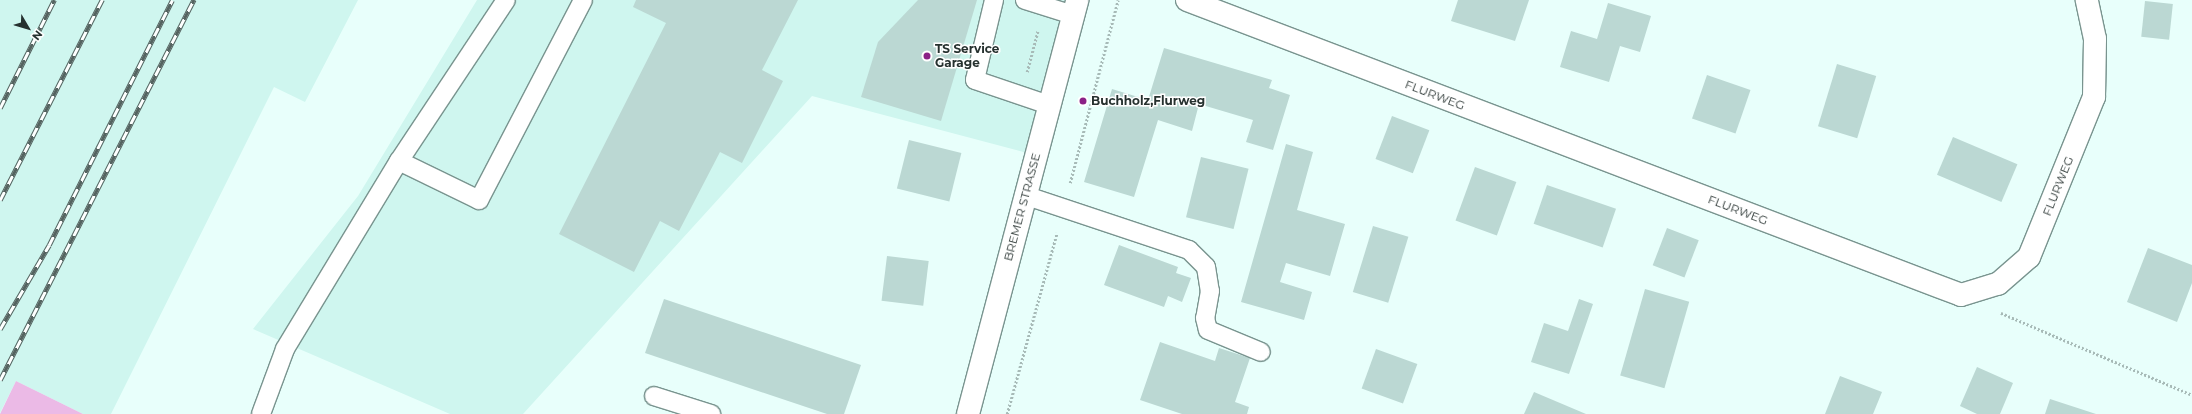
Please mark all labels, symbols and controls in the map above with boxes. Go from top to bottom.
north arrow [8,8,48,48]
text: N [29,28,46,43]
place label: TS Service Garage [935,42,999,70]
marker: TS Service Garage [922,51,932,61]
street label: FLURWEG [1403,77,1467,113]
place label: Buchholz,Flurweg [1091,94,1205,108]
marker: Buchholz,Flurweg [1078,96,1088,106]
street label: BREMER STRASSE [1001,151,1043,263]
street label: FLURWEG [2040,154,2076,218]
street label: FLURWEG [1706,192,1770,228]

